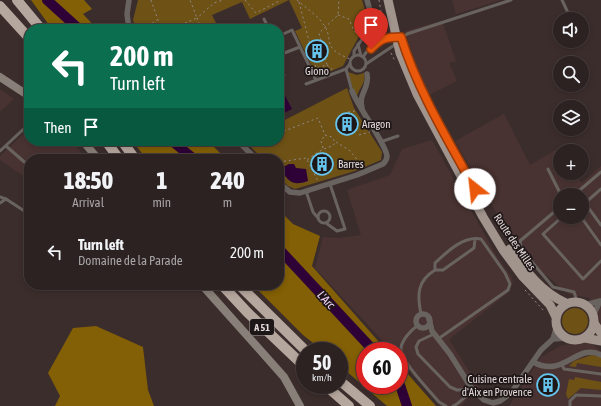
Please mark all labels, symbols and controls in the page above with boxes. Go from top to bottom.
pin [354,8,388,49]
map controls [553,12,589,224]
button: sound [553,12,589,48]
icon: arrive [360,14,382,36]
building icon: Giono [304,38,330,64]
icon: left [44,40,96,92]
text: 200 m [110,40,173,72]
button: search [553,56,589,92]
place label: Giono [305,65,329,77]
text: Turn left [110,73,165,94]
button: layers [553,100,589,136]
building icon: Aragon [334,111,360,137]
icon: arrive [80,116,102,138]
place label: Aragon [362,118,391,130]
text: Then [44,119,72,136]
button: + [553,144,589,180]
building icon: Barres [309,151,335,177]
place label: Barres [338,158,364,170]
text: 18:50 [64,167,113,194]
text: 1 [156,167,167,194]
text: 240 [211,167,244,194]
position arrow [454,168,496,210]
button: − [553,188,589,224]
text: Arrival [72,195,104,210]
text: min [152,195,171,210]
text: m [223,195,232,210]
street label: Route des Milles [492,211,538,273]
text: Turn left [78,236,124,253]
icon: left [44,241,66,263]
text: 200 m [230,244,264,261]
text: Domaine de la Parade [78,253,183,268]
water label: L'Arc [314,288,338,312]
road number: A 51 [250,319,274,335]
speed limit sign: 60 [356,342,408,394]
text: 50 [313,351,331,374]
text: km/h [312,372,332,383]
building icon: Cuisine centrale d'Aix en Provence [535,372,561,398]
place label: Cuisine centrale d'Aix en Provence [462,373,532,398]

